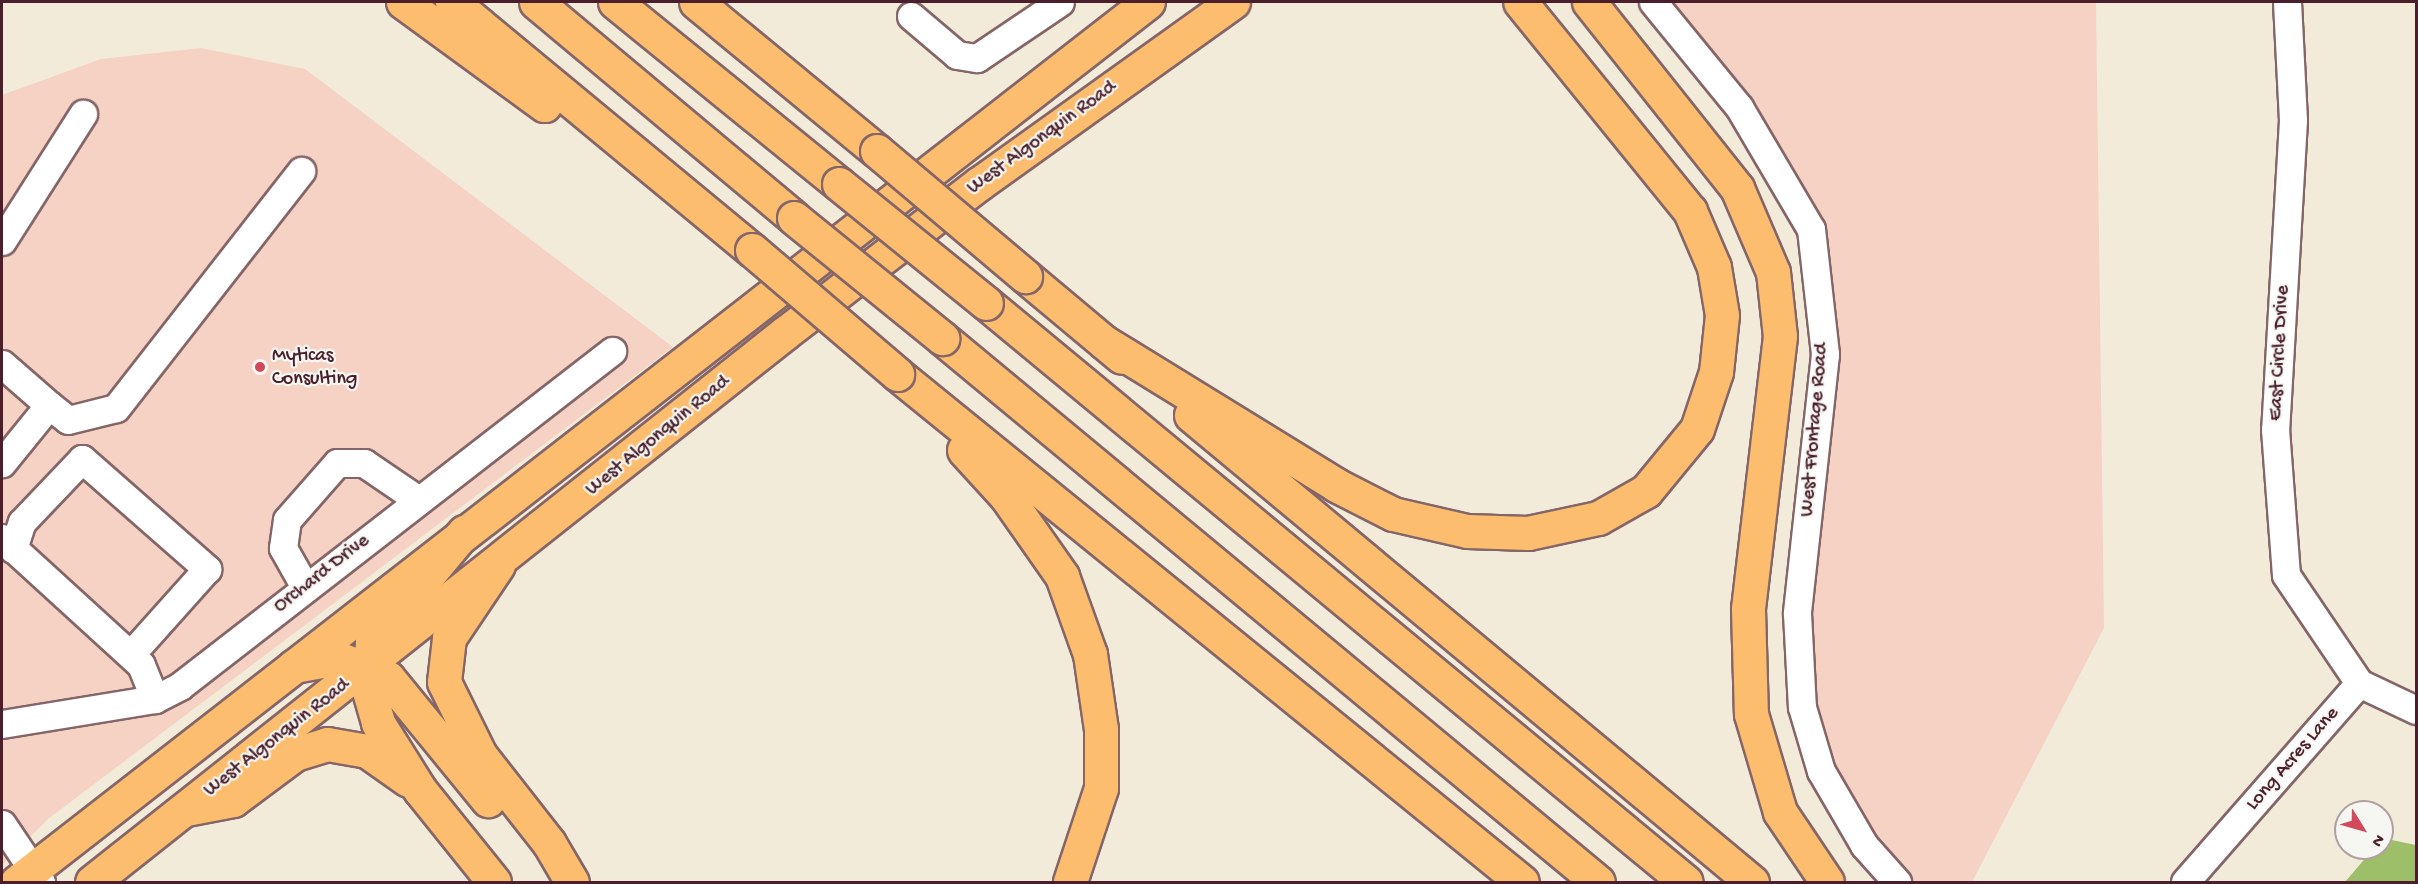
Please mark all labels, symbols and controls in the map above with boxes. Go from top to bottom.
street label: West Algonquin Road [963,76,1121,200]
street label: East Circle Drive [2264,284,2296,422]
street label: West Frontage Road [1795,342,1835,518]
place label: Myticas Consulting [272,344,357,391]
marker: Myticas Consulting [253,360,267,374]
street label: West Algonquin Road [581,370,735,502]
street label: Orchard Drive [269,529,375,619]
street label: West Algonquin Road [199,674,355,802]
street label: Long Acres Lane [2241,702,2345,816]
north arrow [2334,800,2394,860]
text: N [2366,830,2388,850]

